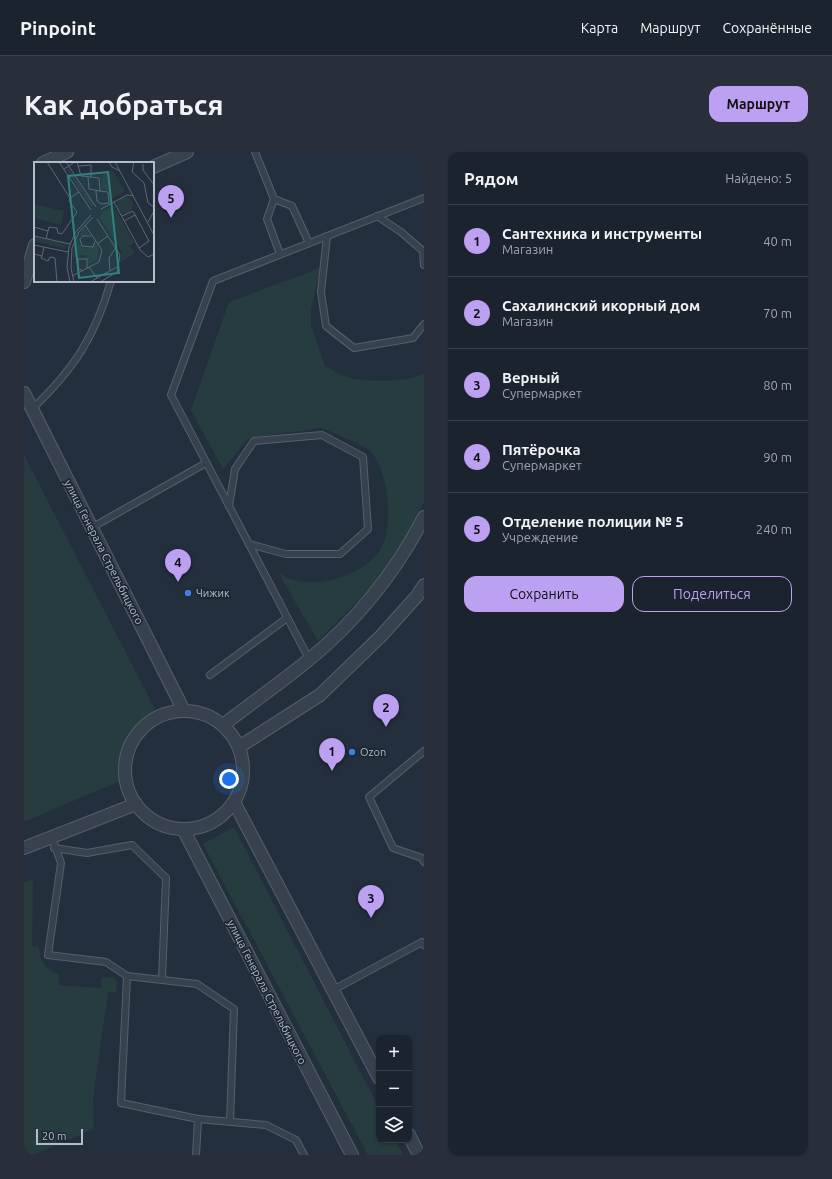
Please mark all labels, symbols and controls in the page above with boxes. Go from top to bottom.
text: Pinpoint [20,17,96,39]
text: Карта [581,20,618,36]
text: Маршрут [640,20,701,36]
text: Сохранённые [723,20,812,36]
button: Маршрут [709,86,808,122]
text: Как добраться [24,89,223,120]
inset map [34,162,154,282]
text: Рядом [464,169,519,188]
text: Найдено: 5 [725,171,792,185]
pin: 5 [158,185,184,218]
text: Сантехника и инструменты [502,225,702,242]
text: 1 [473,234,481,248]
text: 40 m [763,234,792,248]
text: Магазин [502,242,553,256]
text: Сахалинский икорный дом [502,297,700,314]
text: 2 [473,306,481,320]
text: 70 m [763,306,792,320]
text: Магазин [502,314,553,328]
text: Верный [502,369,560,386]
text: 3 [473,378,481,392]
text: 80 m [763,378,792,392]
text: Супермаркет [502,386,582,400]
text: Пятёрочка [502,441,581,458]
text: 4 [473,450,481,464]
text: 90 m [763,450,792,464]
text: Супермаркет [502,458,582,472]
street label: улица Генерала Стрельбицкого [62,478,146,626]
text: Отделение полиции № 5 [502,513,684,530]
text: 5 [473,522,481,536]
text: 240 m [756,522,792,536]
text: Учреждение [502,530,578,544]
pin: 4 [165,549,191,582]
button: Сохранить [464,576,624,612]
button: Поделиться [632,576,792,612]
place label: Чижик [196,587,230,599]
marker: Чижик [183,588,193,598]
pin: 2 [373,694,399,727]
pin: 1 [319,738,345,771]
place label: Ozon [360,746,386,758]
marker: Ozon [347,747,357,757]
your location [219,769,239,789]
pin: 3 [358,885,384,918]
street label: улица Генерала Стрельбицкого [225,918,309,1066]
map controls [376,1035,412,1143]
button: + [376,1035,412,1071]
button: − [376,1071,412,1107]
button: layers [376,1107,412,1143]
scale bar [36,1127,83,1146]
text: 20 m [42,1130,66,1142]

